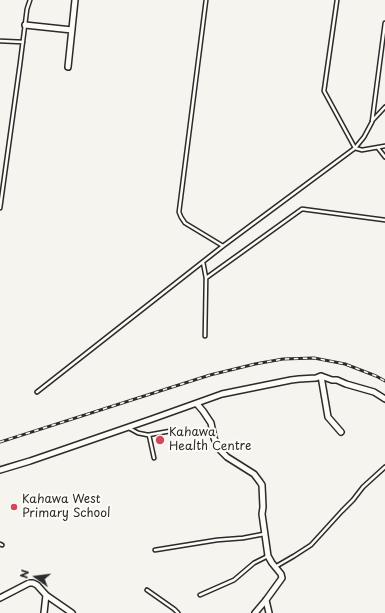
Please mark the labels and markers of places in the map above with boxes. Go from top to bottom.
place label: Kahawa Health Centre [169,426,251,454]
marker: Kahawa Health Centre [154,434,166,446]
place label: Kahawa West Primary School [22,493,110,521]
marker: Kahawa West Primary School [9,502,19,512]

